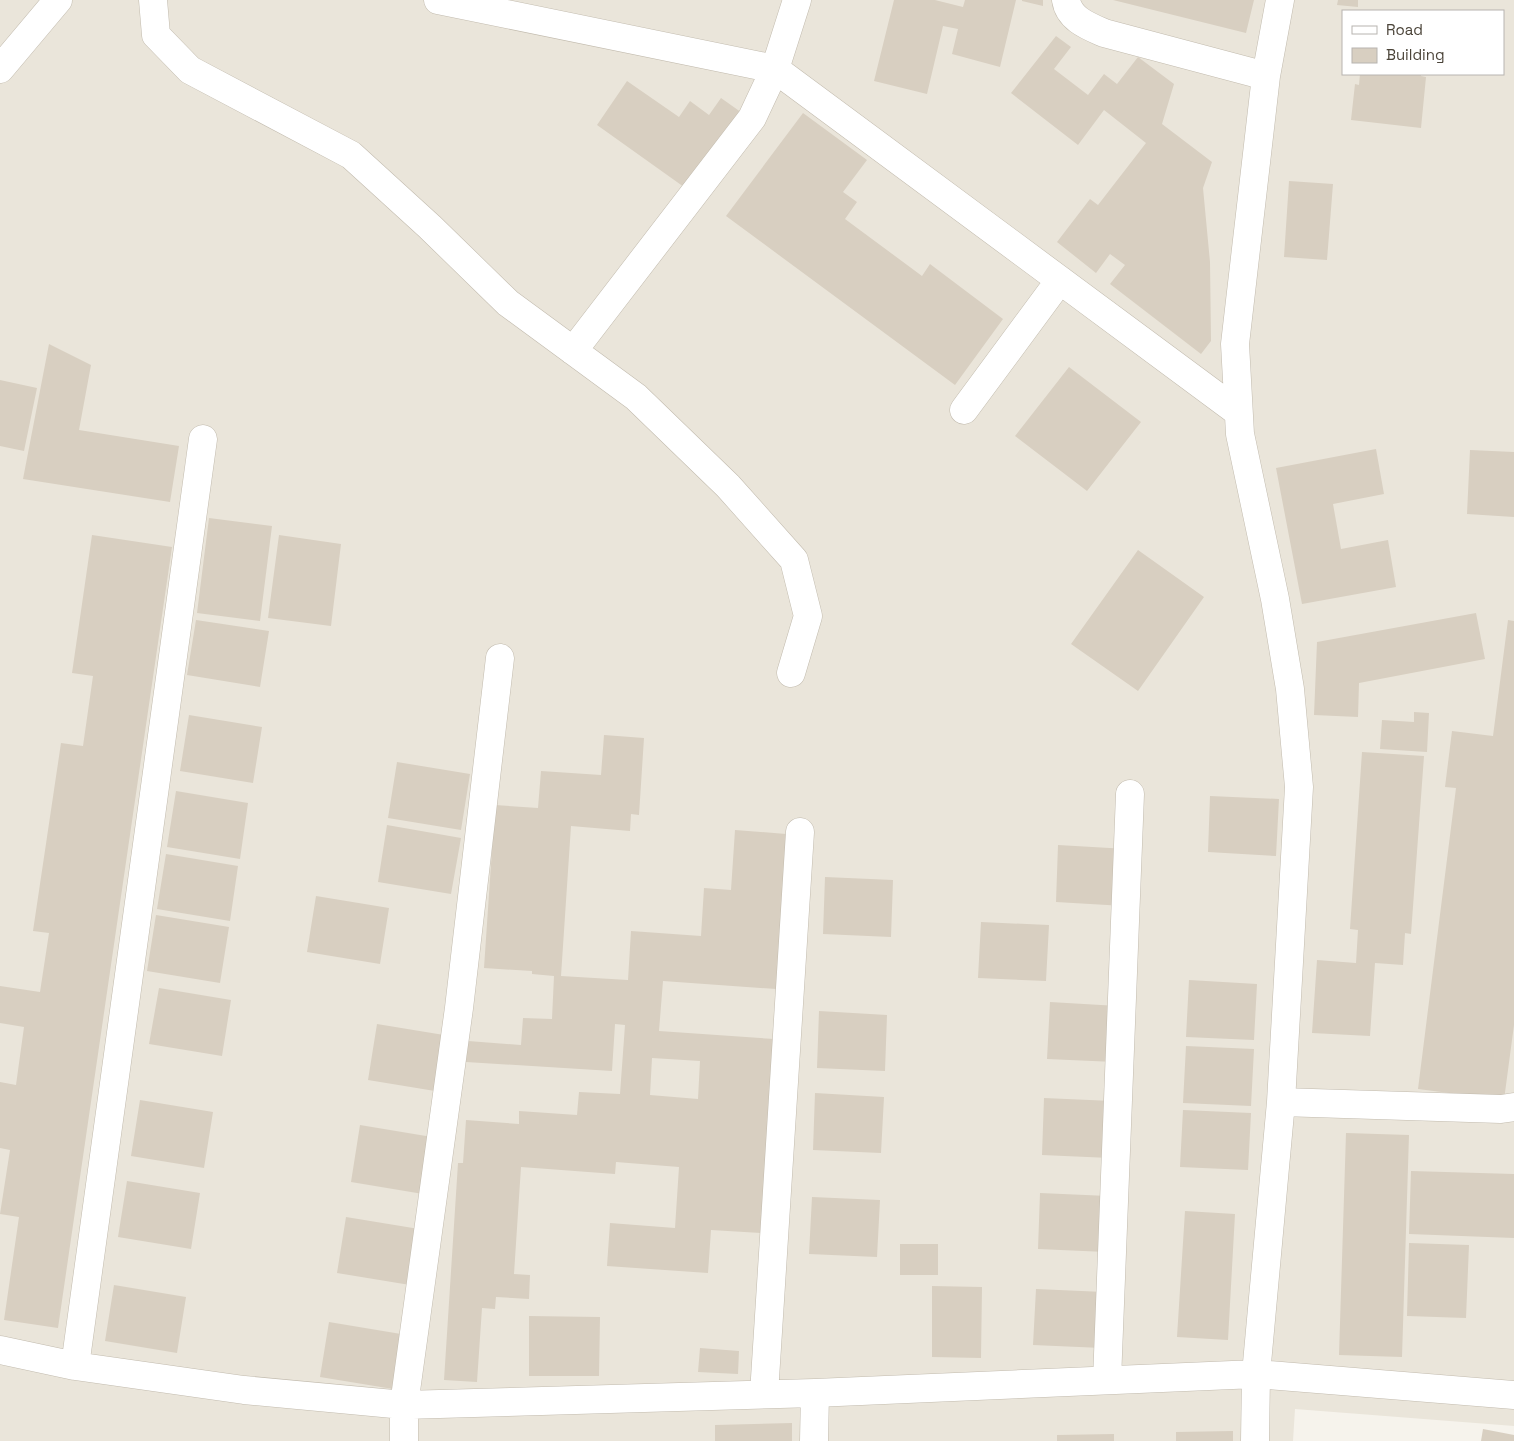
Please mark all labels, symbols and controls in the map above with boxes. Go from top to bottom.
legend [1342,10,1504,75]
text: Road [1386,20,1423,39]
text: Building [1386,45,1445,64]

